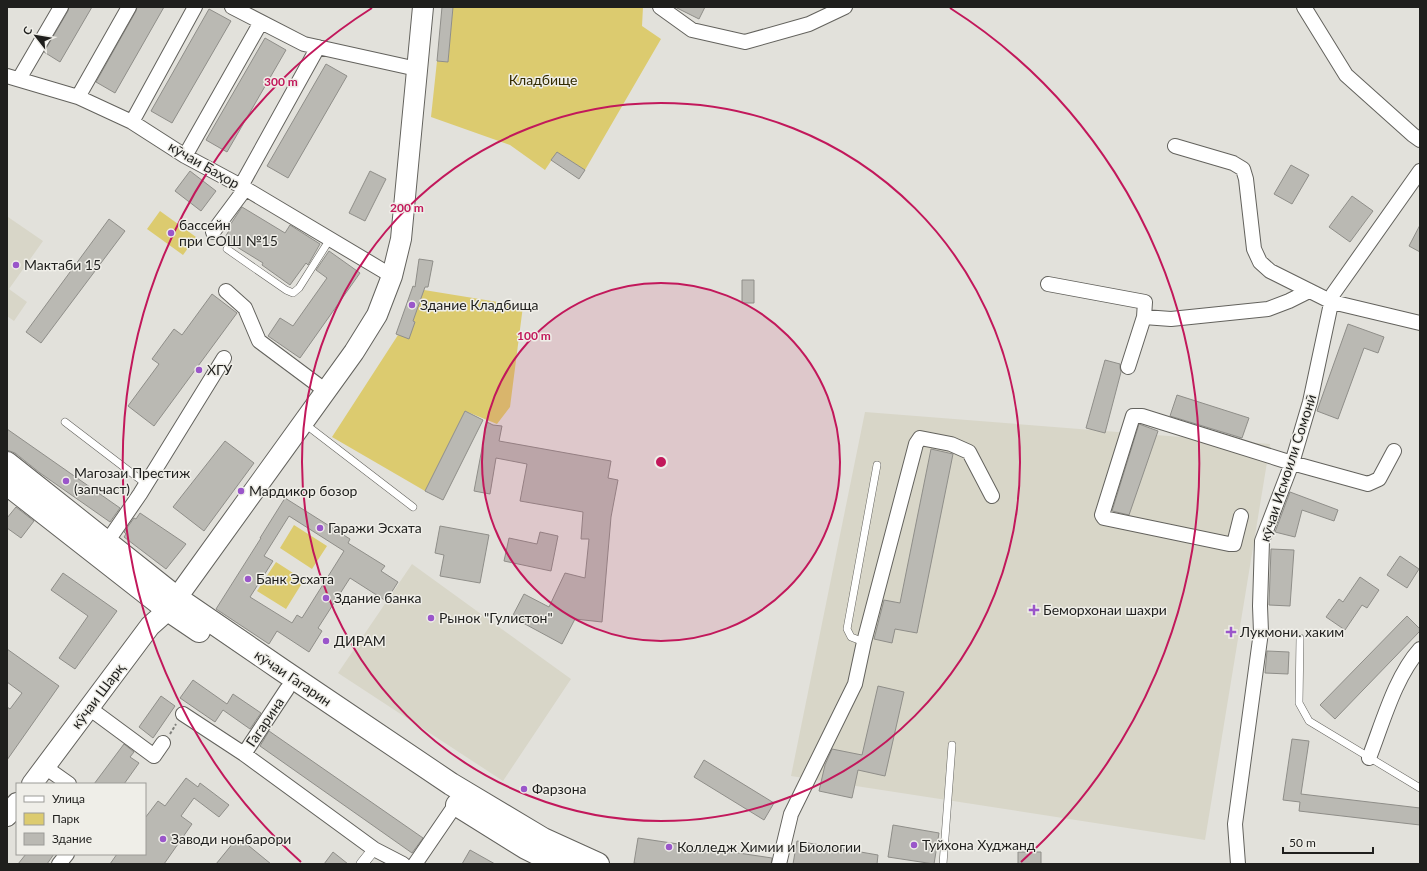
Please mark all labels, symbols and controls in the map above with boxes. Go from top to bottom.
north arrow [16,16,56,56]
text: С [20,24,35,37]
park label: Кладбище [509,71,577,88]
text: 300 m [264,74,298,89]
street label: кӯчаи Баҳор [166,137,243,192]
text: 200 m [390,200,424,215]
place label: бассейн при СОШ №15 [179,216,278,249]
marker: бассейн при СОШ №15 [166,228,176,238]
place label: Мактаби 15 [24,256,101,273]
marker: Мактаби 15 [11,260,21,270]
place label: Здание Кладбища [420,296,539,313]
marker: Здание Кладбища [407,300,417,310]
text: 100 m [517,328,551,343]
place label: ХГУ [207,361,233,378]
marker: ХГУ [194,365,204,375]
street label: кӯчаи Исмоили Сомонӣ [1256,392,1319,544]
centre of rings [654,455,668,469]
place label: Магозаи Престиж (запчаст) [74,464,190,497]
marker: Магозаи Престиж (запчаст) [61,476,71,486]
place label: Мардикор бозор [249,482,358,499]
marker: Мардикор бозор [236,486,246,496]
place label: Гаражи Эсхата [328,519,422,536]
marker: Гаражи Эсхата [315,523,325,533]
place label: Банк Эсхата [256,570,334,587]
marker: Банк Эсхата [243,574,253,584]
place label: Здание банка [334,589,421,606]
marker: Здание банка [321,593,331,603]
place label: Беморхонаи шахри [1043,601,1167,618]
marker: Беморхонаи шахри [1028,604,1040,616]
place label: Рынок "Гулистон" [439,609,553,626]
marker: Рынок "Гулистон" [426,613,436,623]
place label: Лукмони. хаким [1239,623,1344,640]
marker: Лукмони. хаким [1225,626,1237,638]
place label: ДИРАМ [334,632,386,649]
marker: ДИРАМ [321,636,331,646]
street label: кӯчаи Гагарин [252,646,335,710]
street label: кӯчаи Шарқ [67,659,128,732]
street label: Гагарина [242,694,287,750]
place label: Фарзона [532,780,587,797]
legend [16,783,146,855]
marker: Фарзона [519,784,529,794]
text: Улица [52,791,85,806]
text: Парк [52,811,80,826]
scale bar [1283,829,1373,855]
place label: Заводи нонбарори [171,830,291,847]
text: Здание [52,831,92,846]
marker: Заводи нонбарори [158,834,168,844]
text: 50 m [1289,835,1316,850]
place label: Туйхона Худжанд [922,836,1036,853]
place label: Колледж Химии и Биологии [677,838,861,855]
marker: Туйхона Худжанд [909,840,919,850]
marker: Колледж Химии и Биологии [664,842,674,852]

